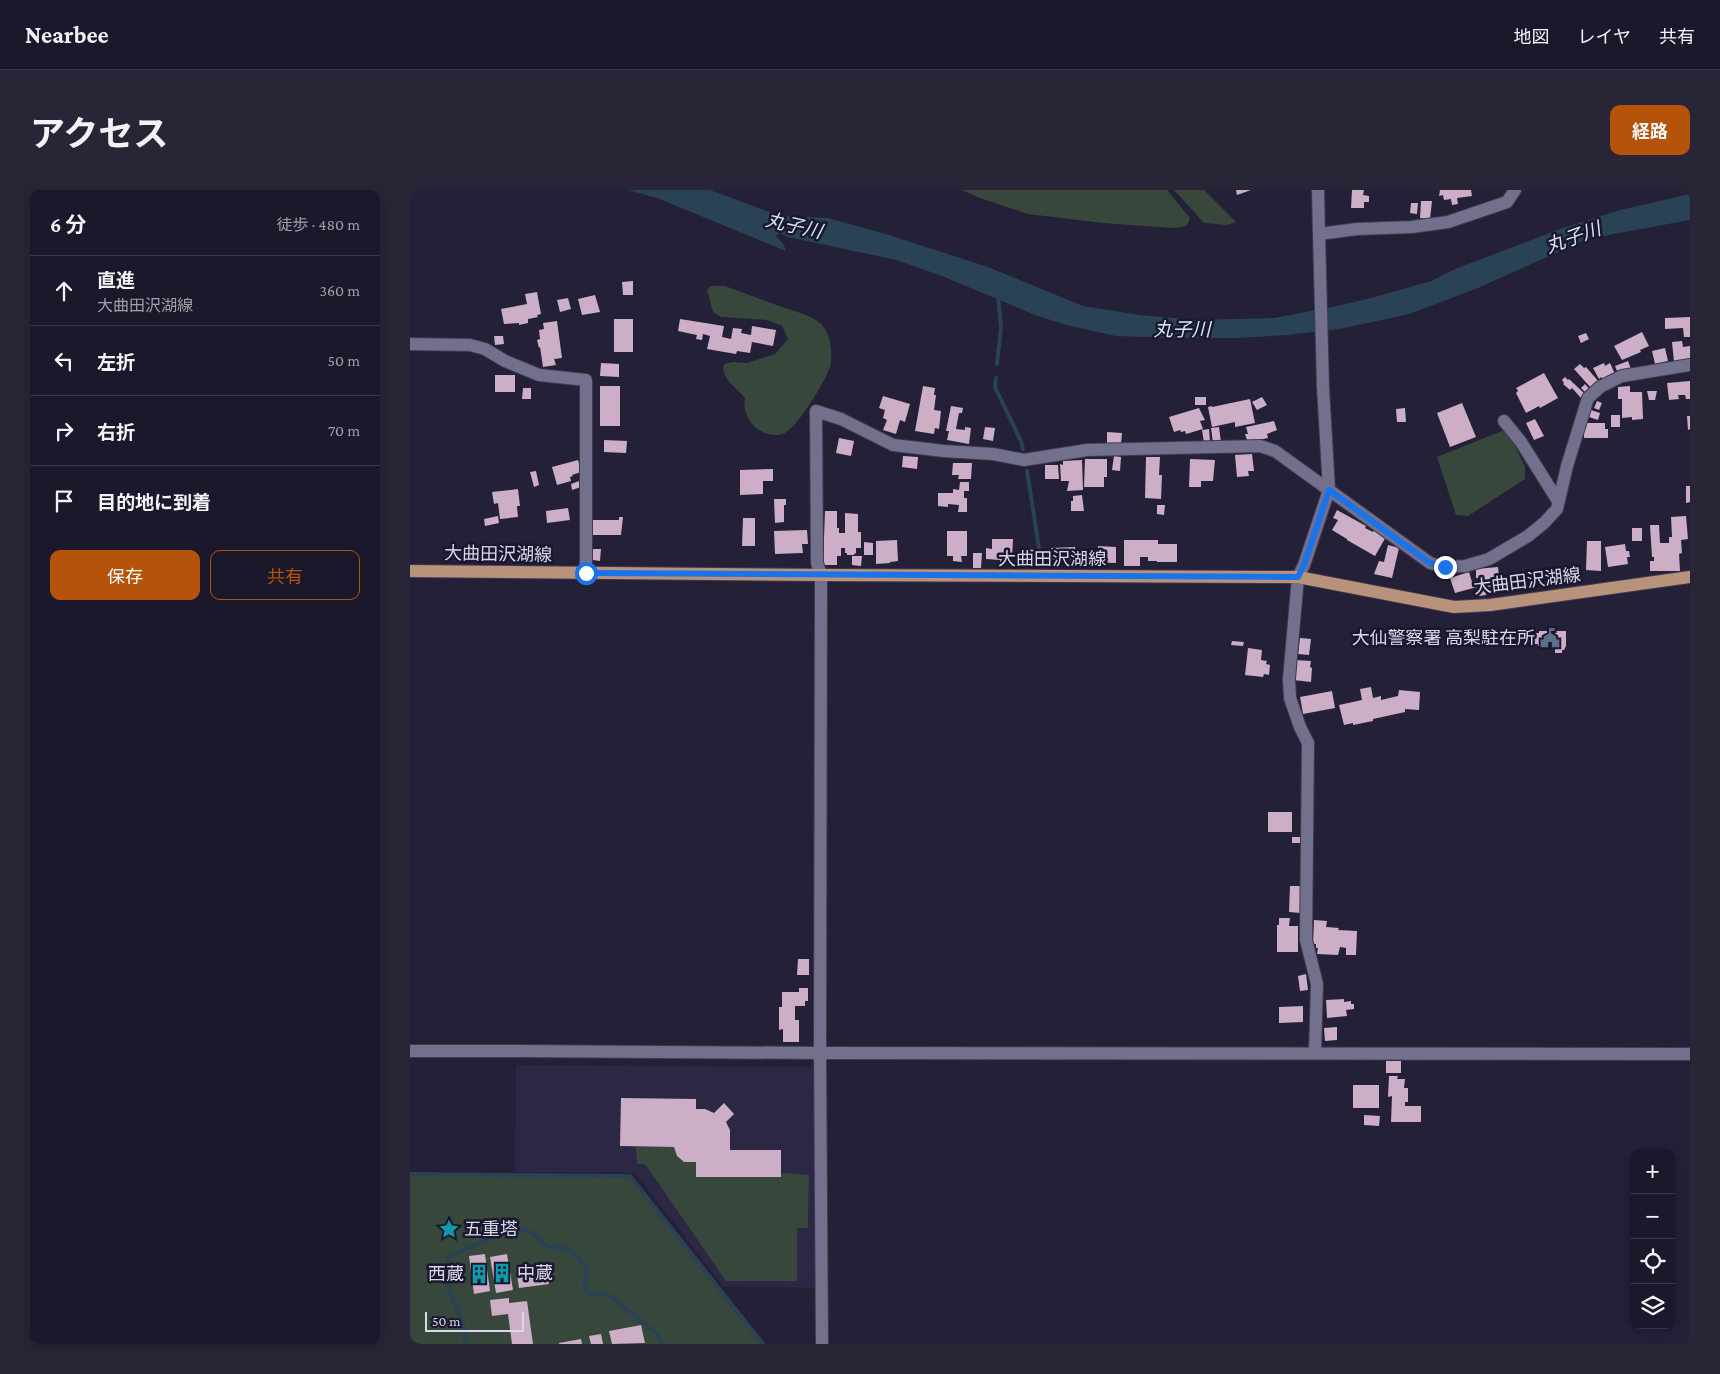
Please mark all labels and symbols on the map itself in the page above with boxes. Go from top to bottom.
water label: 丸子川 [764,209,826,243]
water label: 丸子川 [1543,217,1605,257]
water label: 丸子川 [1153,319,1212,340]
street label: 大曲田沢湖線 [444,543,552,565]
street label: 大曲田沢湖線 [998,549,1106,569]
route end [1434,556,1457,579]
route start [575,562,598,585]
street label: 大曲田沢湖線 [1472,564,1582,598]
public building icon: 大仙警察署 高梨駐在所 [1539,627,1561,649]
place label: 大仙警察署 高梨駐在所 [1352,628,1535,648]
place icon: 五重塔 [438,1218,460,1240]
place label: 五重塔 [464,1219,518,1239]
building icon: 中蔵 [491,1262,513,1284]
building icon: 西蔵 [468,1263,490,1285]
place label: 中蔵 [517,1263,553,1283]
place label: 西蔵 [428,1264,464,1284]
scale bar [425,1309,524,1332]

